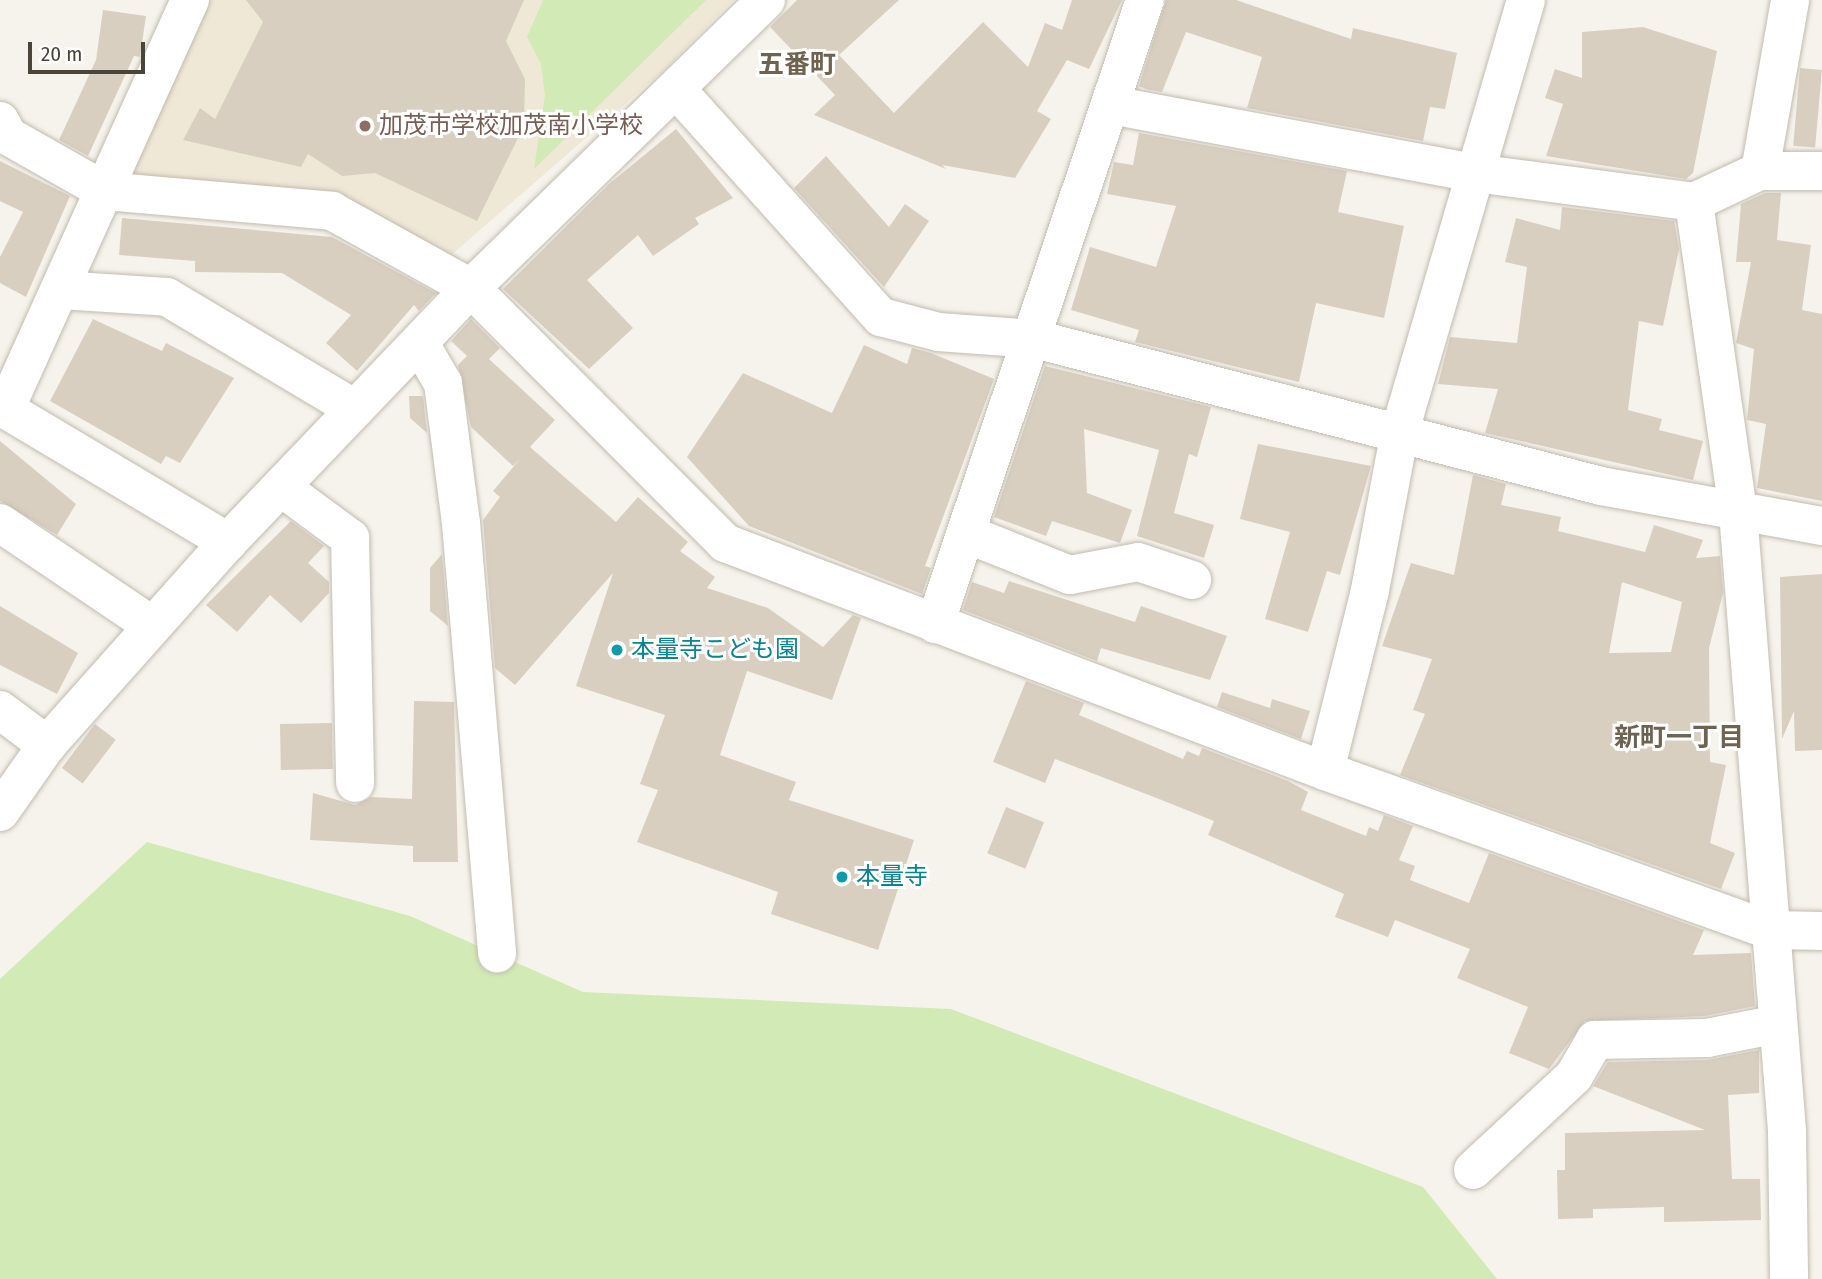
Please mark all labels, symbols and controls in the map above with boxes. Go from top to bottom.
scale bar [32,28,149,72]
text: 20 m [41,41,82,67]
district label: 五番町 [758,49,836,81]
place label: 加茂市学校加茂南小学校 [379,112,643,140]
marker: 加茂市学校加茂南小学校 [357,118,373,134]
place label: 本量寺こども園 [631,636,799,664]
marker: 本量寺こども園 [609,642,625,658]
district label: 新町一丁目 [1614,722,1744,754]
place label: 本量寺 [856,863,928,891]
marker: 本量寺 [834,869,850,885]

